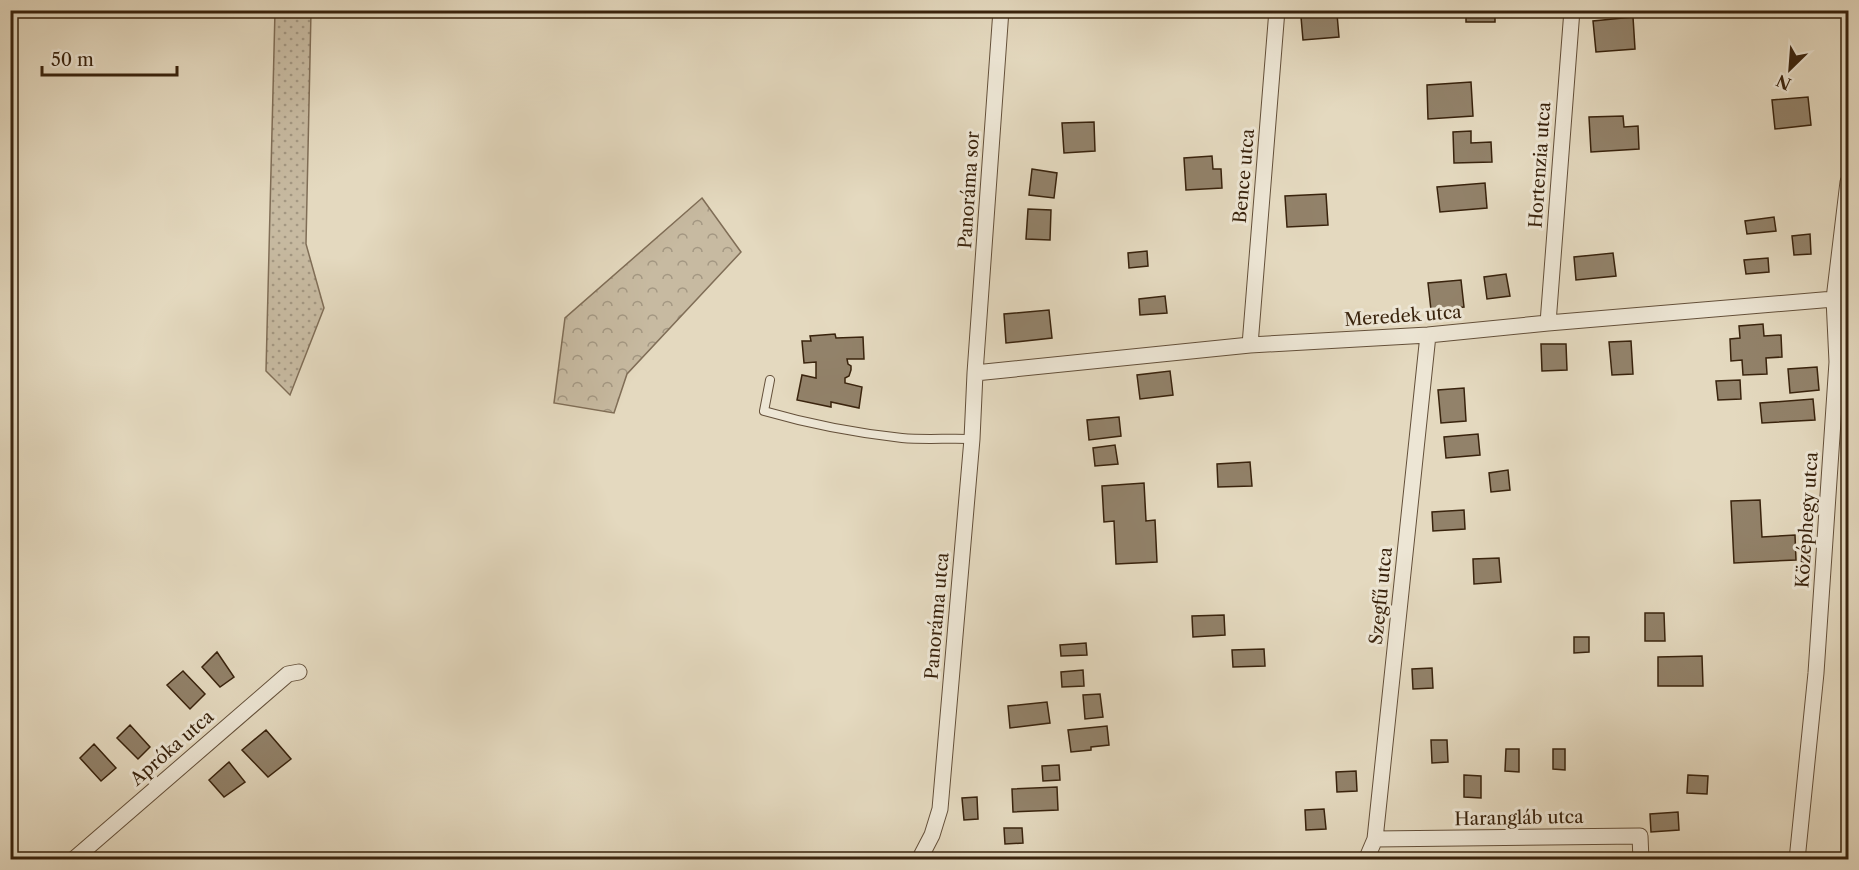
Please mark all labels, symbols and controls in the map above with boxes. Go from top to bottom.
scale bar [42,39,177,77]
north arrow [1760,39,1820,99]
text: 50 m [51,49,94,71]
text: N [1773,71,1794,95]
street label: Hortenzia utca [1525,101,1555,229]
street label: Bence utca [1229,127,1259,224]
street label: Panoráma sor [954,130,984,249]
street label: Meredek utca [1344,301,1463,331]
street label: Középhegy utca [1791,451,1823,589]
street label: Szegfű utca [1365,546,1397,646]
street label: Panoráma utca [920,551,954,681]
street label: Apróka utca [125,705,219,791]
street label: Harangláb utca [1454,806,1584,830]

